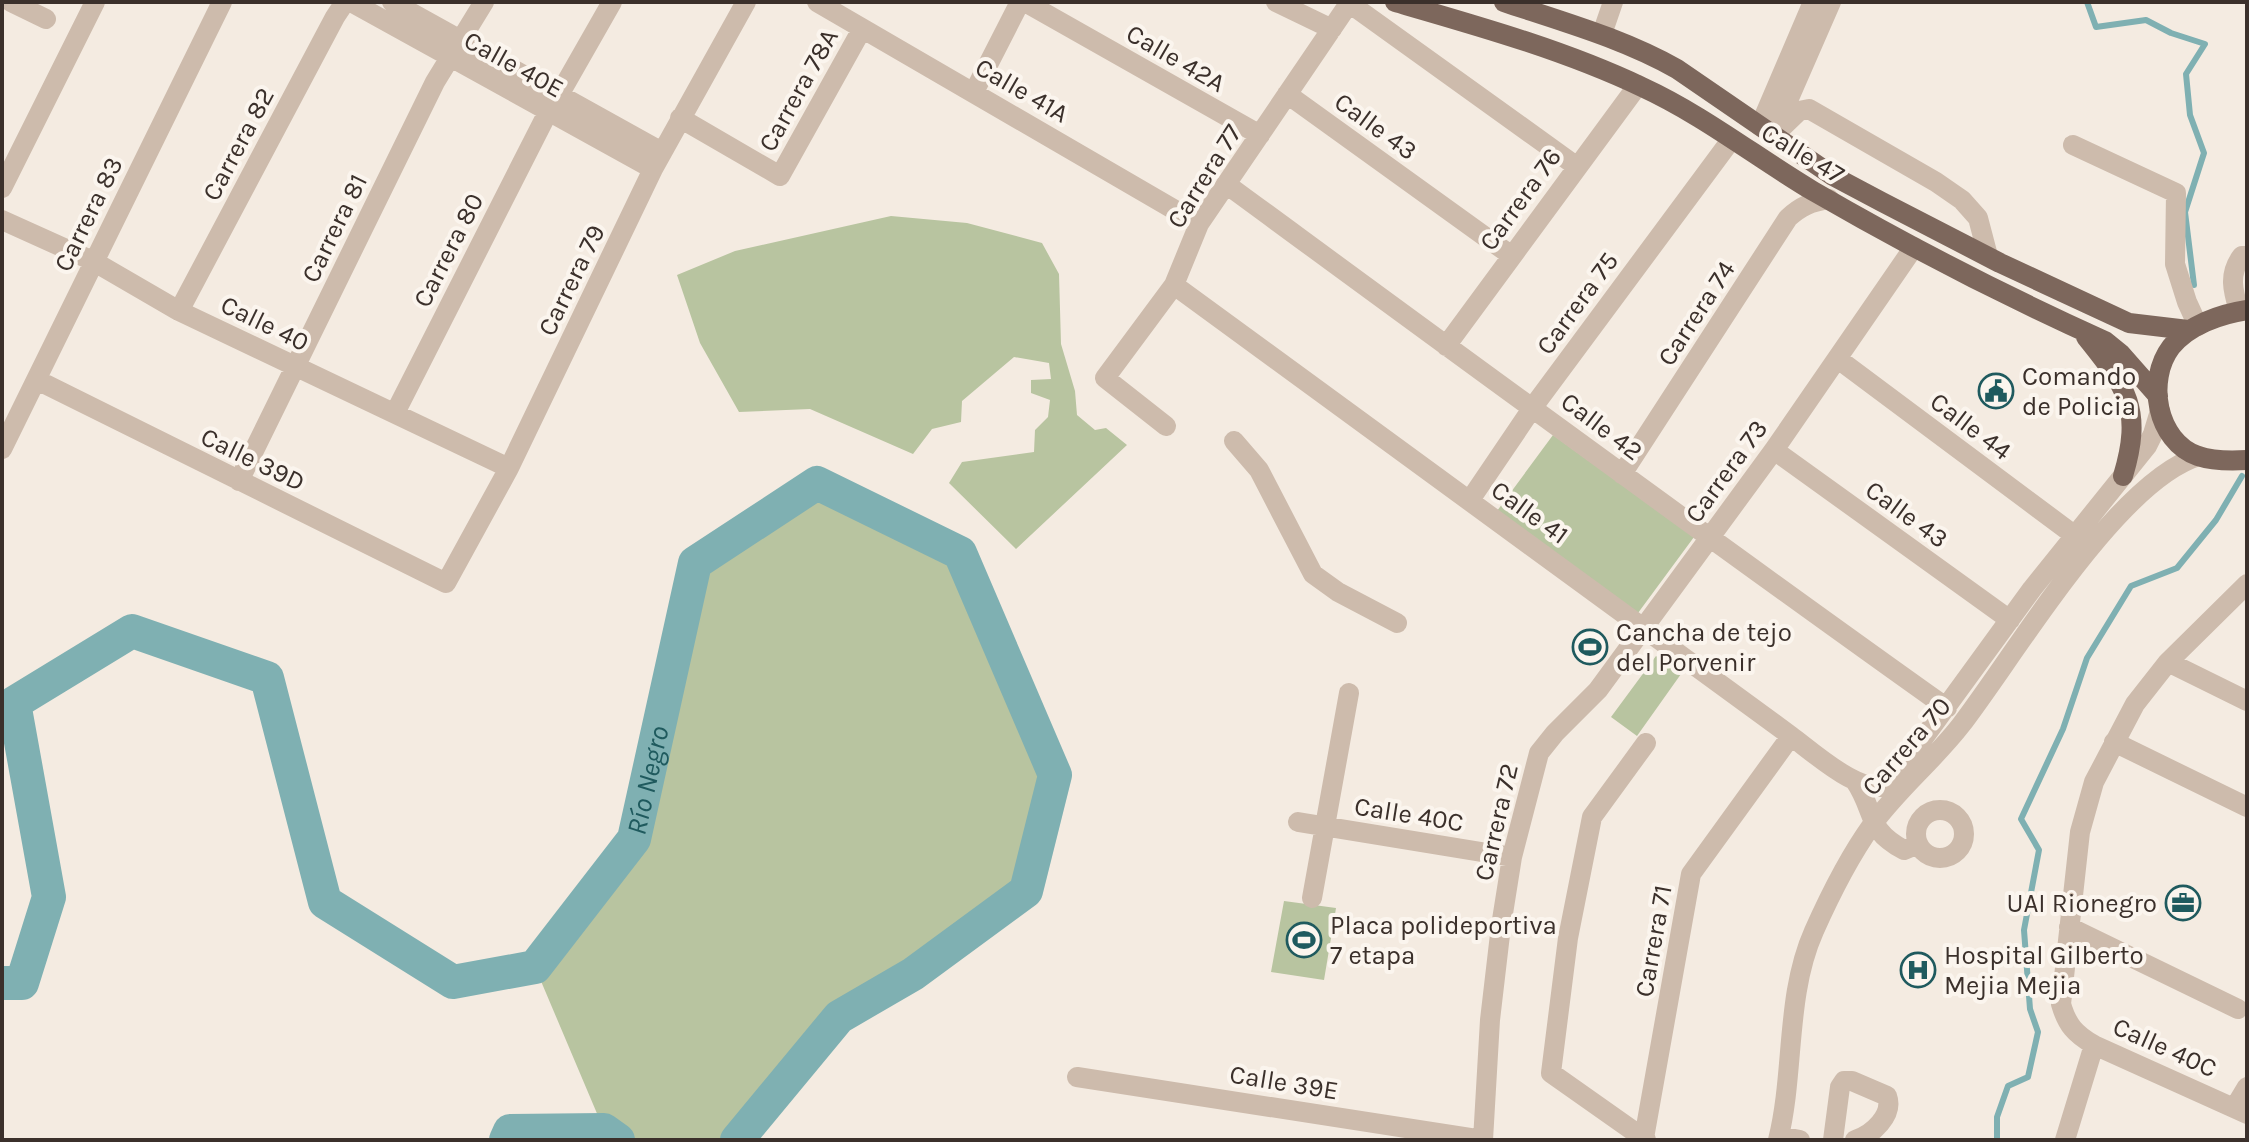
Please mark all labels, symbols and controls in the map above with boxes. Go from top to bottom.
street label: Calle 42A [1121,18,1231,99]
street label: Carrera 78A [752,23,845,157]
street label: Calle 40E [459,24,569,104]
street label: Calle 41A [970,51,1074,129]
street label: Carrera 82 [196,83,281,206]
street label: Calle 43 [1328,86,1423,167]
street label: Calle 47 [1756,117,1850,190]
street label: Carrera 77 [1160,119,1248,234]
street label: Carrera 76 [1473,142,1568,257]
street label: Carrera 83 [47,152,129,277]
street label: Carrera 81 [295,169,374,288]
street label: Carrera 80 [407,188,490,312]
street label: Carrera 79 [531,220,612,341]
street label: Carrera 75 [1530,246,1625,361]
street label: Carrera 74 [1651,255,1742,372]
street label: Calle 40 [216,289,314,358]
place label: Comando de Policia [2022,361,2136,422]
public building icon: Comando de Policia [1977,372,2015,410]
street label: Calle 42 [1555,386,1649,467]
street label: Calle 44 [1924,386,2017,467]
street label: Carrera 73 [1679,414,1774,529]
street label: Calle 39D [196,421,310,498]
street label: Calle 41 [1485,474,1574,551]
street label: Calle 43 [1859,474,1954,555]
place label: Cancha de tejo del Porvenir [1616,617,1792,678]
sports icon: Cancha de tejo del Porvenir [1571,628,1609,666]
street label: Carrera 70 [1855,691,1957,802]
water label: Río Negro [619,723,676,838]
street label: Carrera 72 [1468,760,1525,884]
street label: Calle 40C [1352,791,1466,838]
street label: Carrera 71 [1628,883,1679,999]
office icon: UAI Rionegro [2164,884,2202,922]
place label: UAI Rionegro [2006,888,2157,919]
place label: Placa polideportiva 7 etapa [1330,910,1557,971]
sports icon: Placa polideportiva 7 etapa [1285,921,1323,959]
place label: Hospital Gilberto Mejia Mejia [1944,940,2144,1001]
hospital icon: Hospital Gilberto Mejia Mejia [1899,951,1937,989]
street label: Calle 40C [2108,1011,2221,1084]
street label: Calle 39E [1227,1059,1340,1106]

